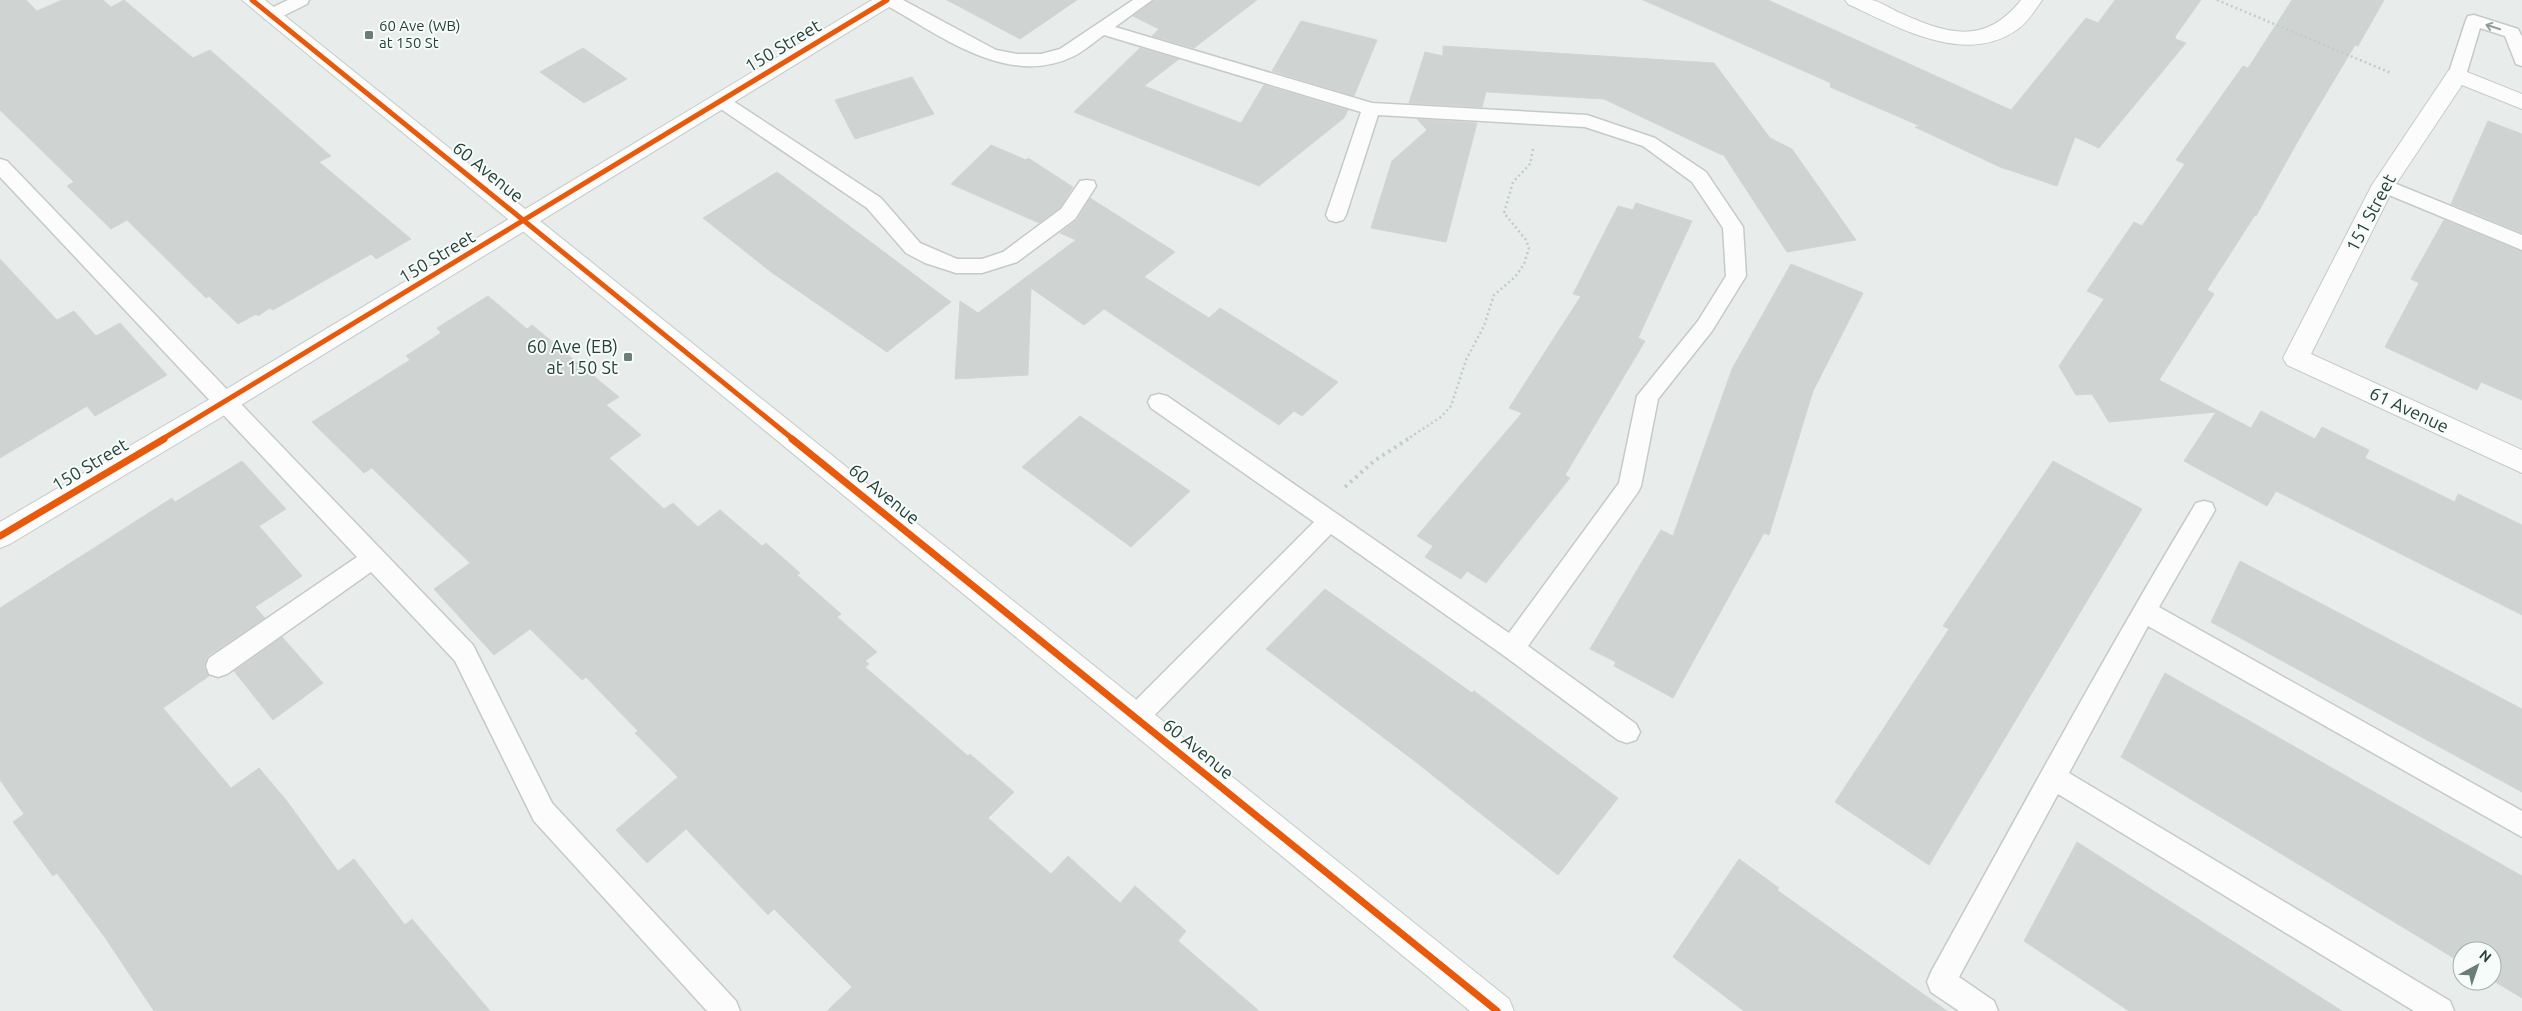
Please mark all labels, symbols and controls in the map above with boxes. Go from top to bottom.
street label: 150 Street [741,15,824,76]
place label: 60 Ave (WB) at 150 St [379,17,461,51]
one-way arrow [2486,21,2502,31]
marker: 60 Ave (WB) at 150 St [363,29,375,41]
street label: 60 Avenue [449,137,528,206]
street label: 151 Street [2341,170,2399,255]
street label: 150 Street [395,226,478,287]
place label: 60 Ave (EB) at 150 St [527,336,618,377]
marker: 60 Ave (EB) at 150 St [622,351,634,363]
street label: 61 Avenue [2367,382,2452,436]
street label: 150 Street [48,434,131,495]
street label: 60 Avenue [845,459,924,528]
street label: 60 Avenue [1159,714,1238,783]
north arrow [2452,941,2502,991]
text: N [2476,947,2495,966]

